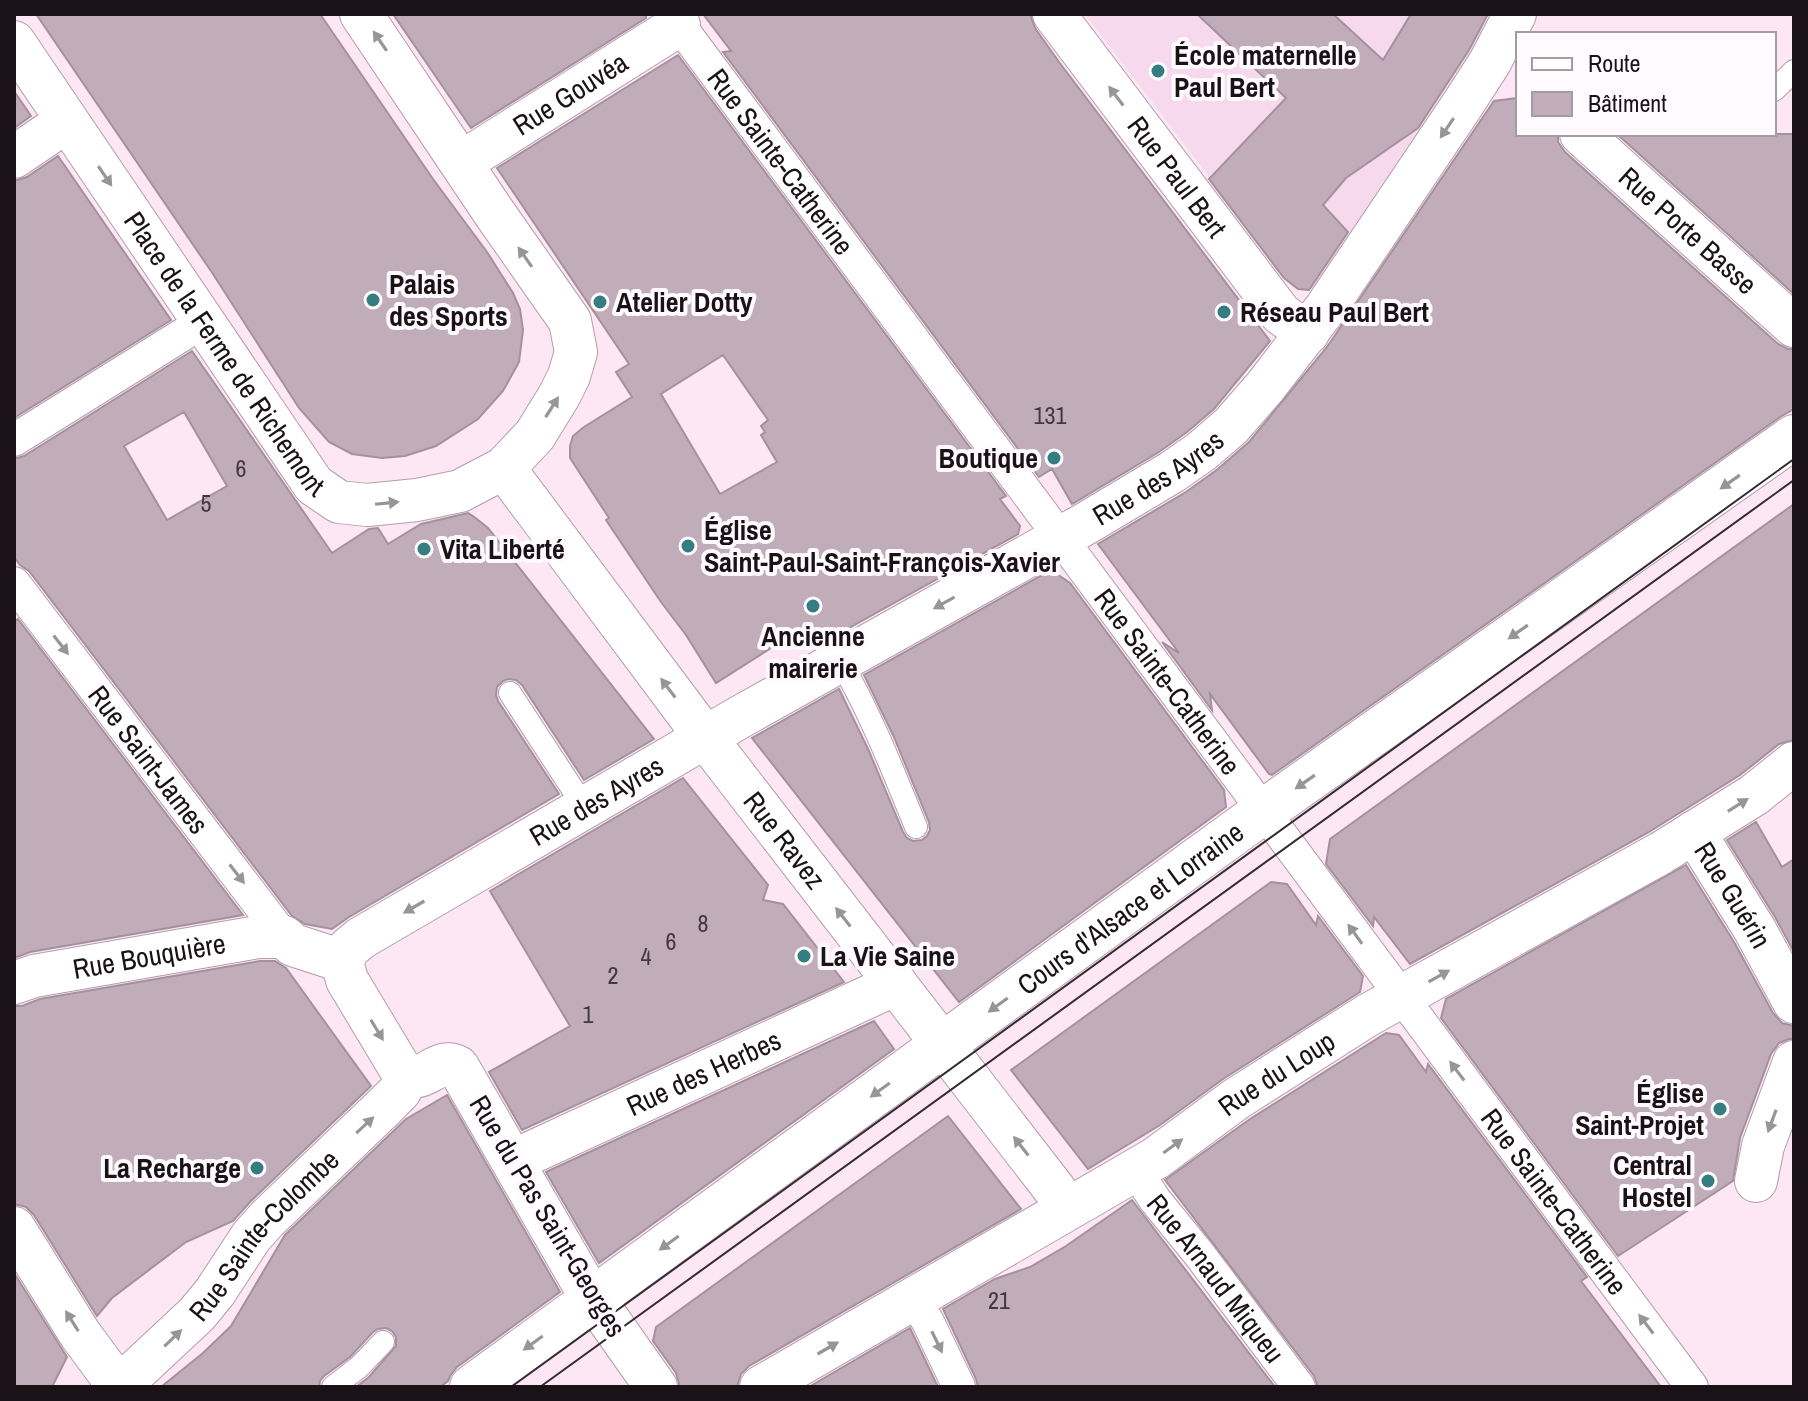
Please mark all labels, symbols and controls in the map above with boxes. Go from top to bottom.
one-way arrow [373,31,388,52]
legend [1516,32,1776,136]
place label: École maternelle Paul Bert [1174,36,1357,106]
street label: Rue Gouvéa [506,43,635,144]
text: Route [1588,47,1641,79]
street label: Rue Sainte-Catherine [699,61,863,263]
marker: École maternelle Paul Bert [1149,62,1167,80]
one-way arrow [1108,85,1124,106]
text: Bâtiment [1588,87,1667,119]
street label: Rue Paul Bert [1119,108,1235,245]
one-way arrow [1440,117,1455,138]
street label: Rue Porte Basse [1611,158,1765,303]
one-way arrow [97,166,112,187]
street label: Place de la Ferme de Richemont [115,204,332,505]
one-way arrow [518,246,533,267]
place label: Palais des Sports [389,265,508,335]
place label: Atelier Dotty [616,283,753,321]
marker: Palais des Sports [364,291,382,309]
marker: Atelier Dotty [591,293,609,311]
place label: Réseau Paul Bert [1240,293,1429,331]
marker: Réseau Paul Bert [1215,303,1233,321]
one-way arrow [545,396,559,418]
house number: 131 [1034,399,1066,431]
street label: Rue des Ayres [1085,422,1232,534]
place label: Boutique [939,439,1038,477]
marker: Boutique [1045,449,1063,467]
house number: 6 [236,452,246,484]
one-way arrow [1720,474,1741,490]
house number: 5 [201,487,212,519]
one-way arrow [374,497,399,510]
place label: Église Saint-Paul-Saint-François-Xavier [704,511,1060,581]
place label: Vita Liberté [440,530,565,568]
marker: Église Saint-Paul-Saint-François-Xavier [679,537,697,555]
marker: Vita Liberté [415,540,433,558]
street label: Rue Sainte-Catherine [1086,581,1249,783]
one-way arrow [933,596,955,610]
marker: Ancienne mairerie [804,597,822,615]
place label: Ancienne mairerie [761,617,865,687]
one-way arrow [1507,624,1528,639]
one-way arrow [53,635,69,655]
street label: Rue Saint-James [80,677,218,842]
one-way arrow [660,677,676,699]
street label: Rue des Ayres [522,747,670,855]
one-way arrow [1295,774,1316,789]
street label: Rue Ravez [735,783,834,897]
one-way arrow [1726,798,1749,813]
street label: Cours d'Alsace et Lorraine [1009,813,1251,1003]
street label: Rue Guérin [1686,834,1780,955]
one-way arrow [228,863,244,884]
one-way arrow [402,900,425,914]
house number: 8 [698,907,708,939]
one-way arrow [836,907,852,927]
one-way arrow [1348,923,1363,944]
street label: Rue Bouquière [70,924,228,988]
house number: 6 [666,925,676,957]
place label: La Vie Saine [820,937,955,975]
house number: 4 [641,940,652,972]
marker: La Vie Saine [795,947,813,965]
house number: 2 [608,959,618,991]
one-way arrow [1428,969,1450,983]
one-way arrow [987,997,1008,1013]
house number: 1 [583,998,594,1030]
one-way arrow [370,1019,384,1041]
street label: Rue des Herbes [620,1021,787,1125]
street label: Rue du Loup [1210,1022,1342,1125]
one-way arrow [1449,1060,1465,1082]
place label: Église Saint-Projet [1575,1074,1704,1144]
one-way arrow [869,1082,890,1098]
street label: Rue du Pas Saint-Georges [461,1088,635,1344]
marker: Église Saint-Projet [1711,1100,1729,1118]
street label: Rue Sainte-Catherine [1472,1101,1636,1303]
one-way arrow [1765,1109,1778,1133]
one-way arrow [355,1117,374,1135]
one-way arrow [1014,1136,1030,1156]
one-way arrow [1163,1138,1183,1154]
street label: Rue Sainte-Colombe [180,1141,347,1329]
place label: Central Hostel [1613,1146,1692,1216]
place label: La Recharge [103,1149,241,1187]
marker: La Recharge [248,1159,266,1177]
marker: Central Hostel [1699,1172,1717,1190]
street label: Rue Arnaud Miqueu [1138,1186,1293,1371]
one-way arrow [659,1235,680,1250]
house number: 21 [988,1284,1010,1316]
one-way arrow [65,1310,79,1332]
one-way arrow [1638,1314,1654,1335]
one-way arrow [163,1329,182,1348]
one-way arrow [930,1330,944,1354]
one-way arrow [522,1334,543,1350]
one-way arrow [817,1341,839,1355]

